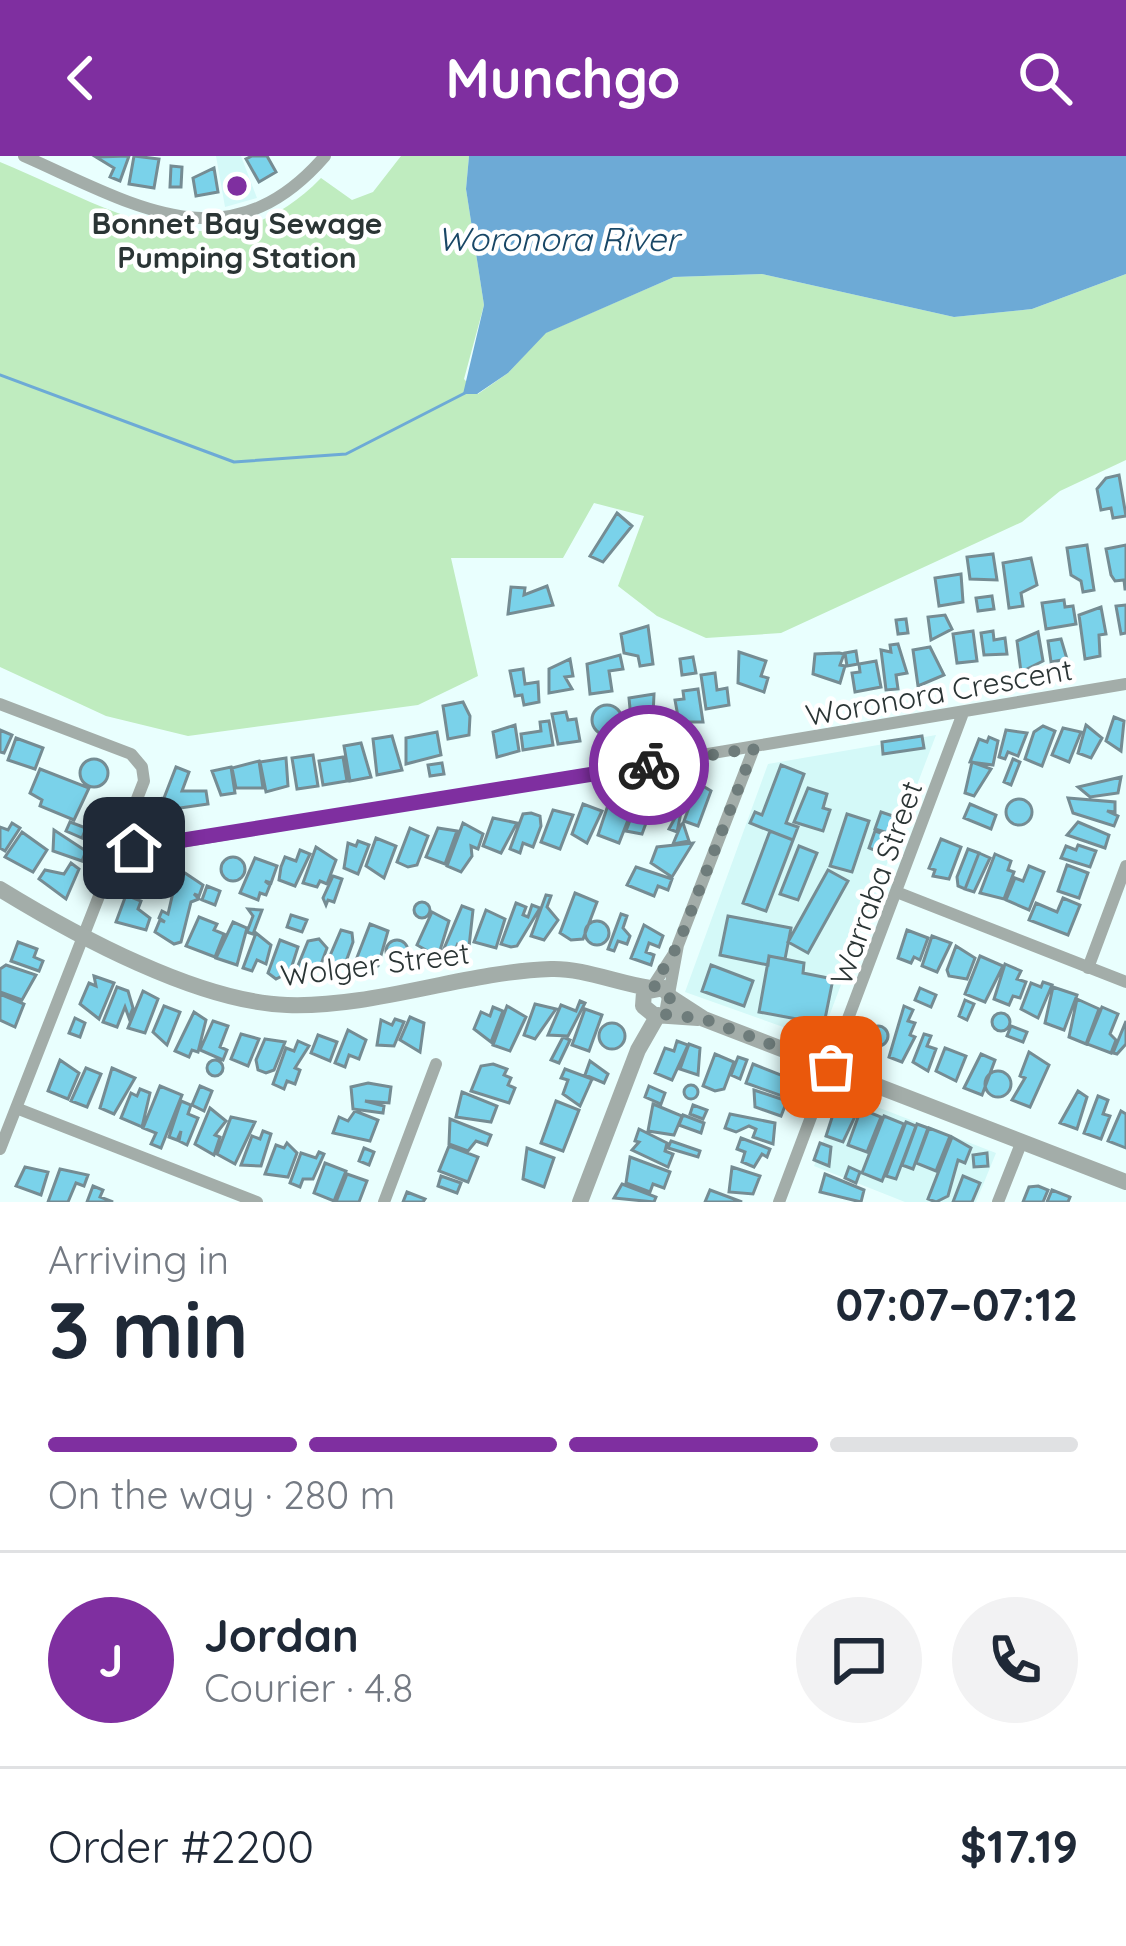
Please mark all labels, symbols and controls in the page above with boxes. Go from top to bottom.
text: Munchgo [446,44,680,112]
icon: back [48,45,114,111]
icon: search [1012,45,1078,111]
marker: Bonnet Bay Sewage Pumping Station [224,173,250,199]
place label: Bonnet Bay Sewage Pumping Station [92,204,382,276]
water label: Woronora River [437,218,683,259]
street label: Woronora Crescent [803,650,1075,734]
courier [589,705,709,825]
icon: bike [616,732,682,798]
street label: Warraba Street [821,776,931,990]
pin [83,797,185,899]
icon: home [101,815,167,881]
street label: Wolger Street [278,934,472,994]
pin [780,1016,882,1118]
icon: bag [798,1034,864,1100]
text: Arriving in [48,1235,229,1284]
text: 07:07–07:12 [835,1276,1078,1332]
text: 3 min [48,1280,249,1378]
text: On the way · 280 m [48,1470,395,1519]
button: chat [796,1597,922,1723]
button: phone [952,1597,1078,1723]
text: Jordan [204,1607,359,1663]
text: J [99,1632,123,1688]
text: Courier · 4.8 [204,1663,413,1712]
text: Order #2200 [48,1818,314,1874]
text: $17.19 [960,1818,1078,1874]

